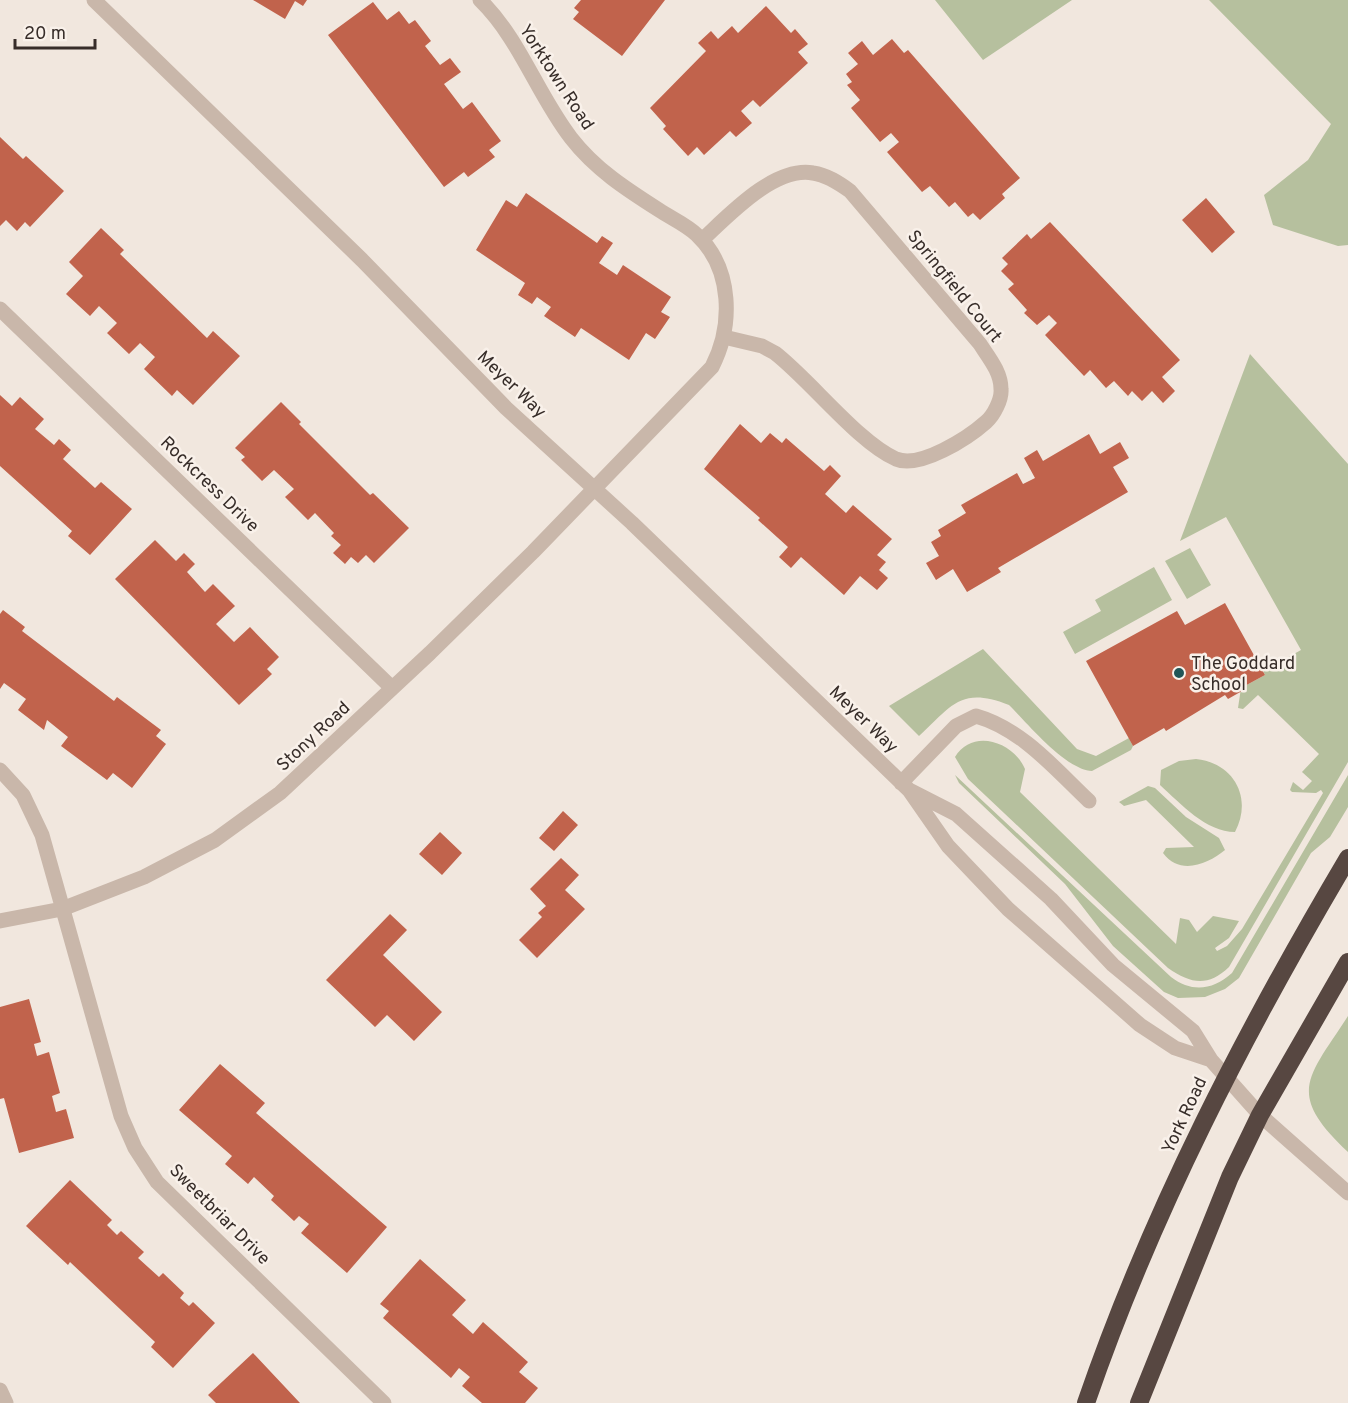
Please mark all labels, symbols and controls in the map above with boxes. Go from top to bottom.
scale bar [15,12,94,50]
street label: Yorktown Road [513,21,598,135]
text: 20 m [24,23,66,46]
street label: Springfield Court [901,226,1006,348]
street label: Meyer Way [471,346,550,424]
street label: Rockcress Drive [155,432,263,538]
place label: The Goddard School [1191,653,1295,697]
marker: The Goddard School [1172,666,1186,680]
street label: Meyer Way [823,681,902,759]
street label: Stony Road [272,697,356,777]
street label: York Road [1158,1074,1213,1158]
street label: Sweetbriar Drive [163,1160,274,1271]

